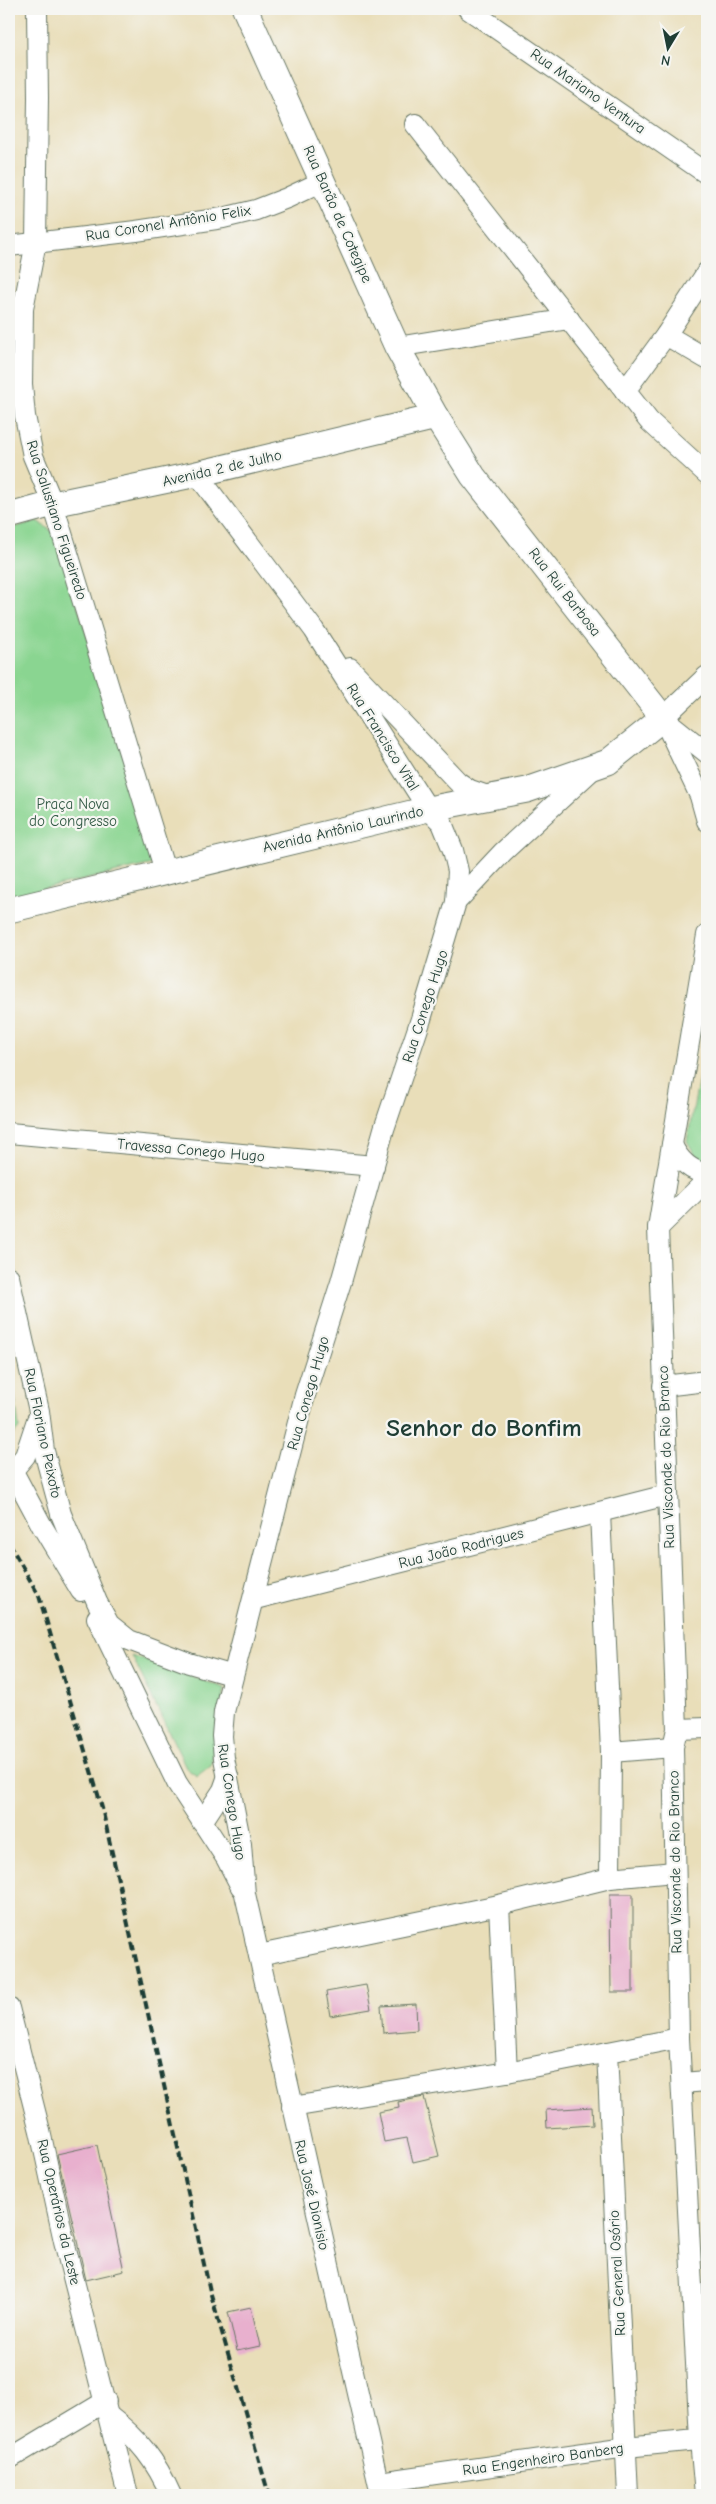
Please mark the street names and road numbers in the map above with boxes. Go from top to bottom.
street label: Rua Mariano Ventura [527,45,649,137]
street label: Rua Barão de Cotegipe [300,143,377,286]
street label: Rua Coronel Antônio Felix [84,201,253,245]
street label: Rua Salustiano Figueiredo [23,438,91,602]
street label: Avenida 2 de Julho [161,446,283,490]
street label: Rua Rui Barbosa [525,544,605,640]
street label: Rua Francisco Vital [343,680,423,794]
street label: Avenida Antônio Laurindo [261,802,425,856]
street label: Rua Conego Hugo [398,947,452,1065]
street label: Travessa Conego Hugo [116,1135,266,1165]
street label: Rua Conego Hugo [283,1334,333,1452]
street label: Rua Visconde do Rio Branco [654,1365,678,1549]
street label: Rua Floriano Peixoto [20,1366,66,1500]
street label: Rua João Rodrigues [397,1524,525,1572]
street label: Rua Conego Hugo [214,1743,250,1862]
street label: Rua Visconde do Rio Branco [664,1770,686,1954]
street label: Rua Operários da Leste [33,2137,85,2287]
street label: Rua José Dionisio [291,2138,333,2252]
street label: Rua General Osório [605,2209,629,2336]
street label: Rua Engenheiro Banberg [461,2439,625,2479]

